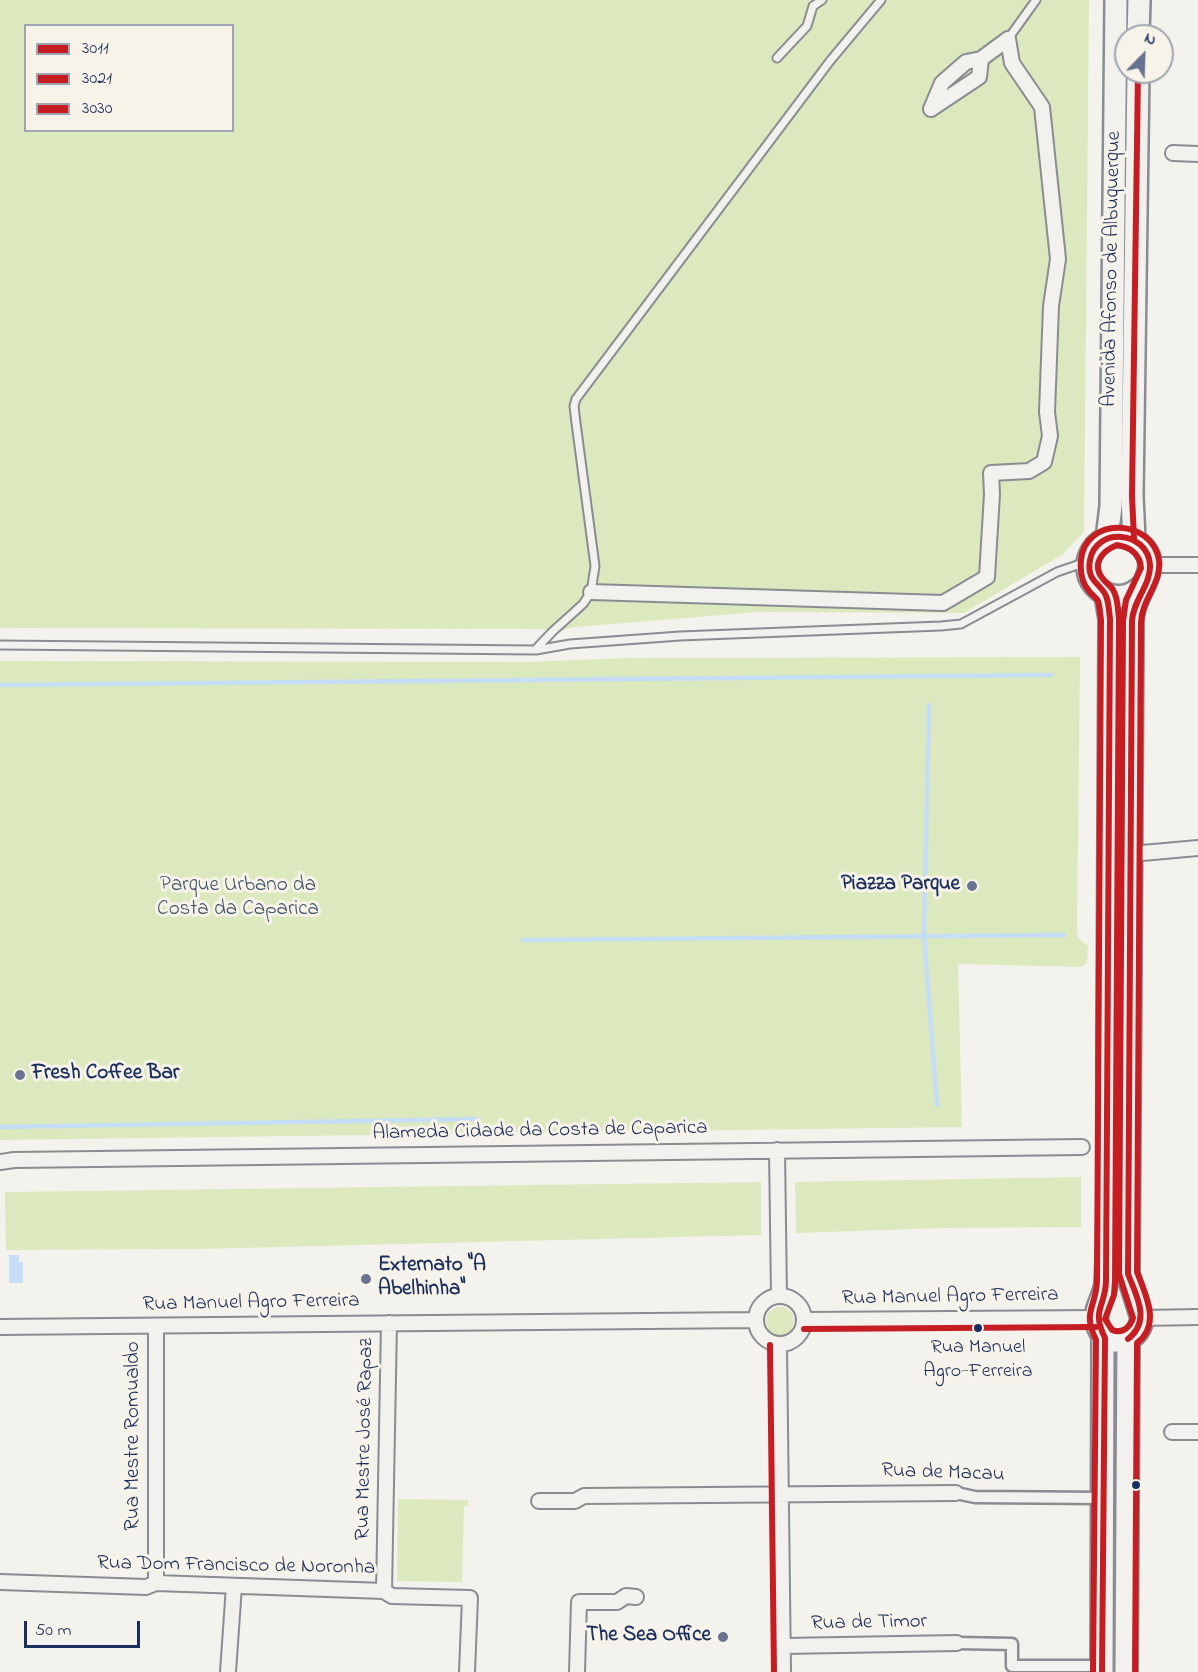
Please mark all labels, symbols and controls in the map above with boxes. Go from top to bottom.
legend [24,24,234,132]
north arrow [1114,24,1174,84]
text: N [1141,26,1160,52]
text: 3011 [82,36,109,62]
text: 3021 [82,66,112,92]
text: 3030 [82,96,112,122]
street label: Avenida Afonso de Albuquerque [1098,131,1128,407]
place label: Piazza Parque [841,873,960,899]
park label: Parque Urbano da Costa da Caparica [157,874,319,924]
marker: Piazza Parque [965,879,979,893]
place label: Fresh Coffee Bar [32,1062,179,1088]
marker: Fresh Coffee Bar [13,1068,27,1082]
street label: Alameda Cidade da Costa de Caparica [372,1116,708,1148]
place label: Externato "A Abelhinha" [378,1254,486,1304]
marker: Externato "A Abelhinha" [359,1272,373,1286]
street label: Rua Manuel Agro Ferreira [841,1284,1059,1312]
street label: Rua Manuel Agro Ferreira [142,1290,360,1318]
marker: Rua Manuel Agro-Ferreira [972,1322,984,1334]
place label: Rua Manuel Agro-Ferreira [923,1337,1033,1384]
street label: Rua Mestre José Rapaz [352,1338,380,1540]
street label: Rua Mestre Romualdo [122,1341,148,1531]
street label: Rua de Macau [881,1459,1005,1489]
unlabelled marker [1130,1479,1142,1491]
street label: Rua Dom Francisco de Noronha [97,1552,375,1582]
scale bar [27,1609,142,1647]
street label: Rua de Timor [811,1610,927,1638]
text: 50 m [35,1618,72,1644]
place label: The Sea Office [586,1624,711,1650]
marker: The Sea Office [716,1630,730,1644]

